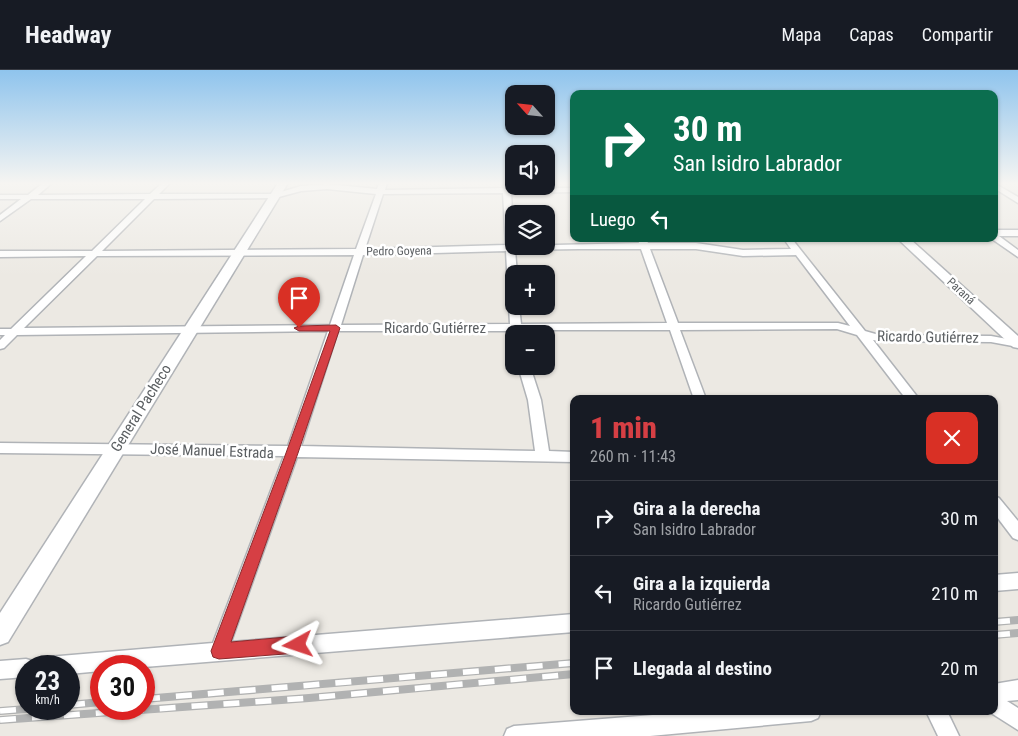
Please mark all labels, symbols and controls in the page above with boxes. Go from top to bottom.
text: Headway [25,21,111,49]
text: Mapa [782,24,821,45]
text: Capas [849,24,894,45]
text: Compartir [922,24,993,45]
north arrow [505,85,555,135]
map controls [505,85,555,375]
text: 30 m [673,109,742,150]
icon: right [590,110,655,175]
button: sound [505,145,555,195]
text: San Isidro Labrador [673,151,842,176]
button: layers [505,205,555,255]
icon: left [646,205,674,233]
text: Luego [590,208,636,231]
street label: Pedro Goyena [366,243,432,259]
button: + [505,265,555,315]
street label: Paraná [944,275,978,308]
pin [278,277,320,328]
icon: arrive [285,284,313,312]
street label: Ricardo Gutiérrez [384,319,486,337]
button: − [505,325,555,375]
street label: Ricardo Gutiérrez [877,327,979,347]
street label: General Pacheco [107,361,175,455]
text: 1 min [590,410,657,445]
button: close [926,412,978,464]
street label: José Manuel Estrada [150,440,274,462]
text: 260 m · 11:43 [590,447,676,466]
text: Gira a la derecha [633,497,760,520]
icon: right [590,504,618,532]
text: 30 m [941,507,978,530]
text: San Isidro Labrador [633,520,756,539]
text: Gira a la izquierda [633,572,770,595]
icon: left [590,579,618,607]
text: 210 m [931,582,978,605]
text: Ricardo Gutiérrez [633,595,742,614]
position arrow [271,618,323,670]
icon: arrive [590,654,618,682]
speed limit sign: 30 [90,655,155,720]
text: Llegada al destino [633,657,772,680]
text: 20 m [941,657,978,680]
text: 23 [35,667,60,696]
text: km/h [35,693,60,707]

